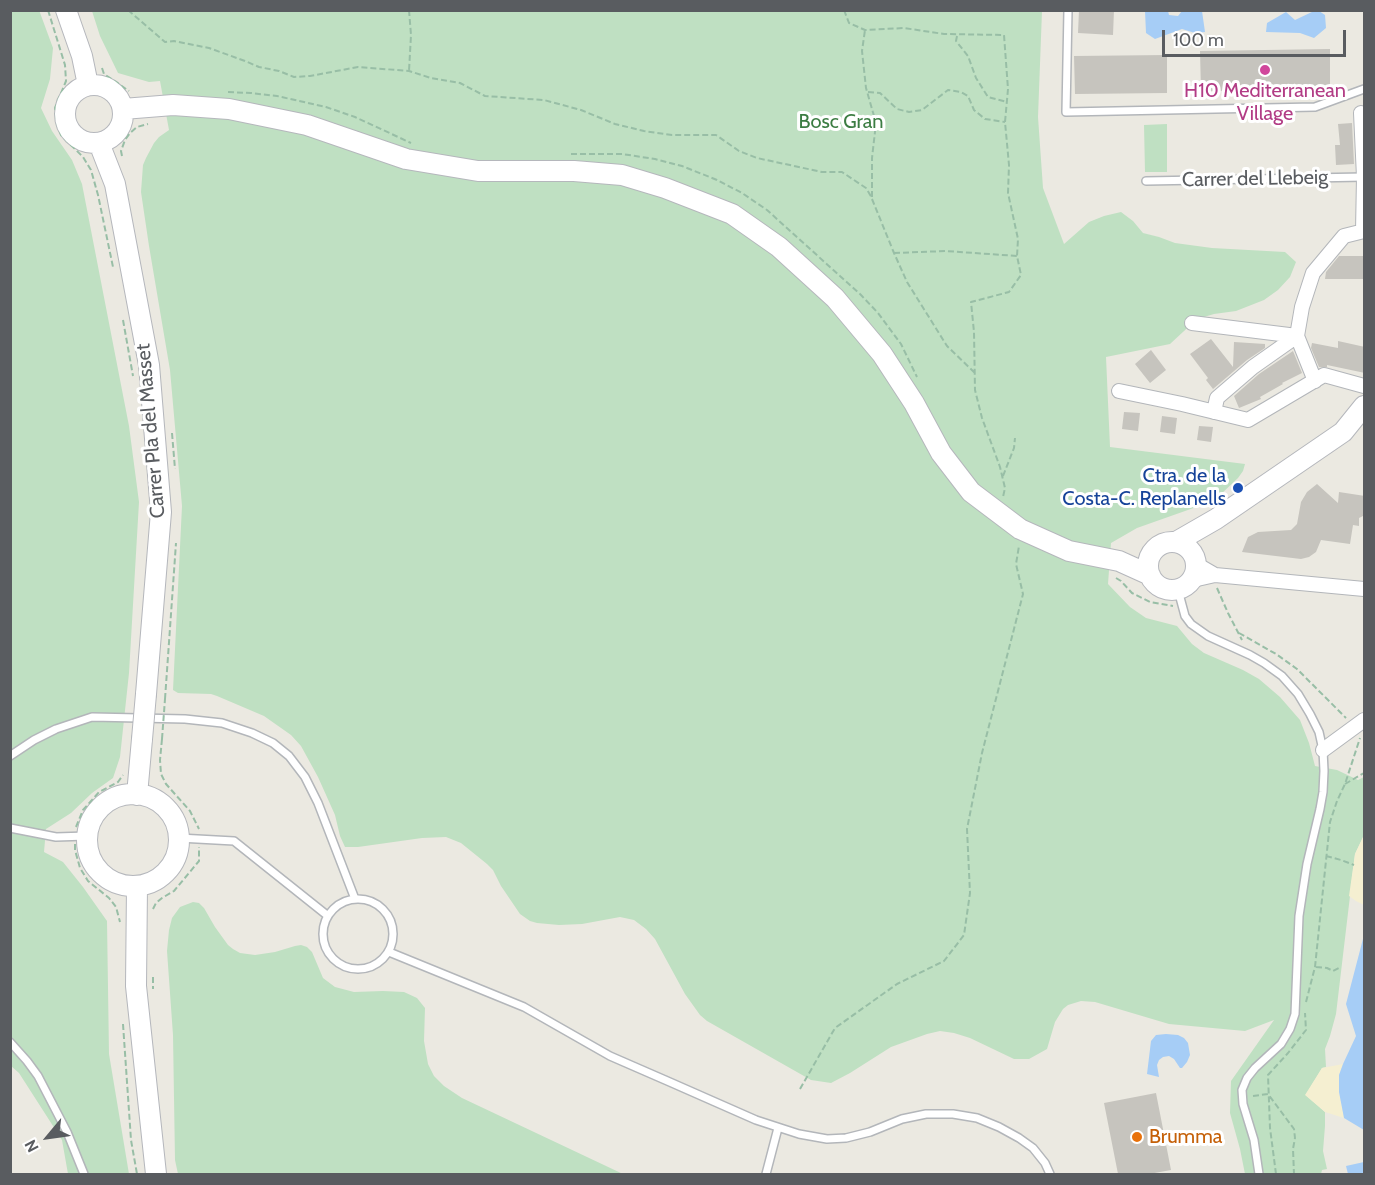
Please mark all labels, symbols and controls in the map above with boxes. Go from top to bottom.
scale bar [1165,18,1350,56]
text: 100 m [1173,29,1224,51]
marker: H10 Mediterranean Village [1258,63,1272,77]
place label: H10 Mediterranean Village [1184,79,1346,126]
park label: Bosc Gran [798,110,884,134]
street label: Carrer del Llebeig [1182,166,1328,192]
street label: Carrer Pla del Masset [131,343,171,519]
place label: Ctra. de la Costa-C. Replanells [1062,464,1226,511]
marker: Ctra. de la Costa-C. Replanells [1231,481,1245,495]
north arrow [18,1107,78,1167]
place label: Brumma [1149,1125,1222,1149]
marker: Brumma [1130,1130,1144,1144]
text: N [21,1136,43,1156]

